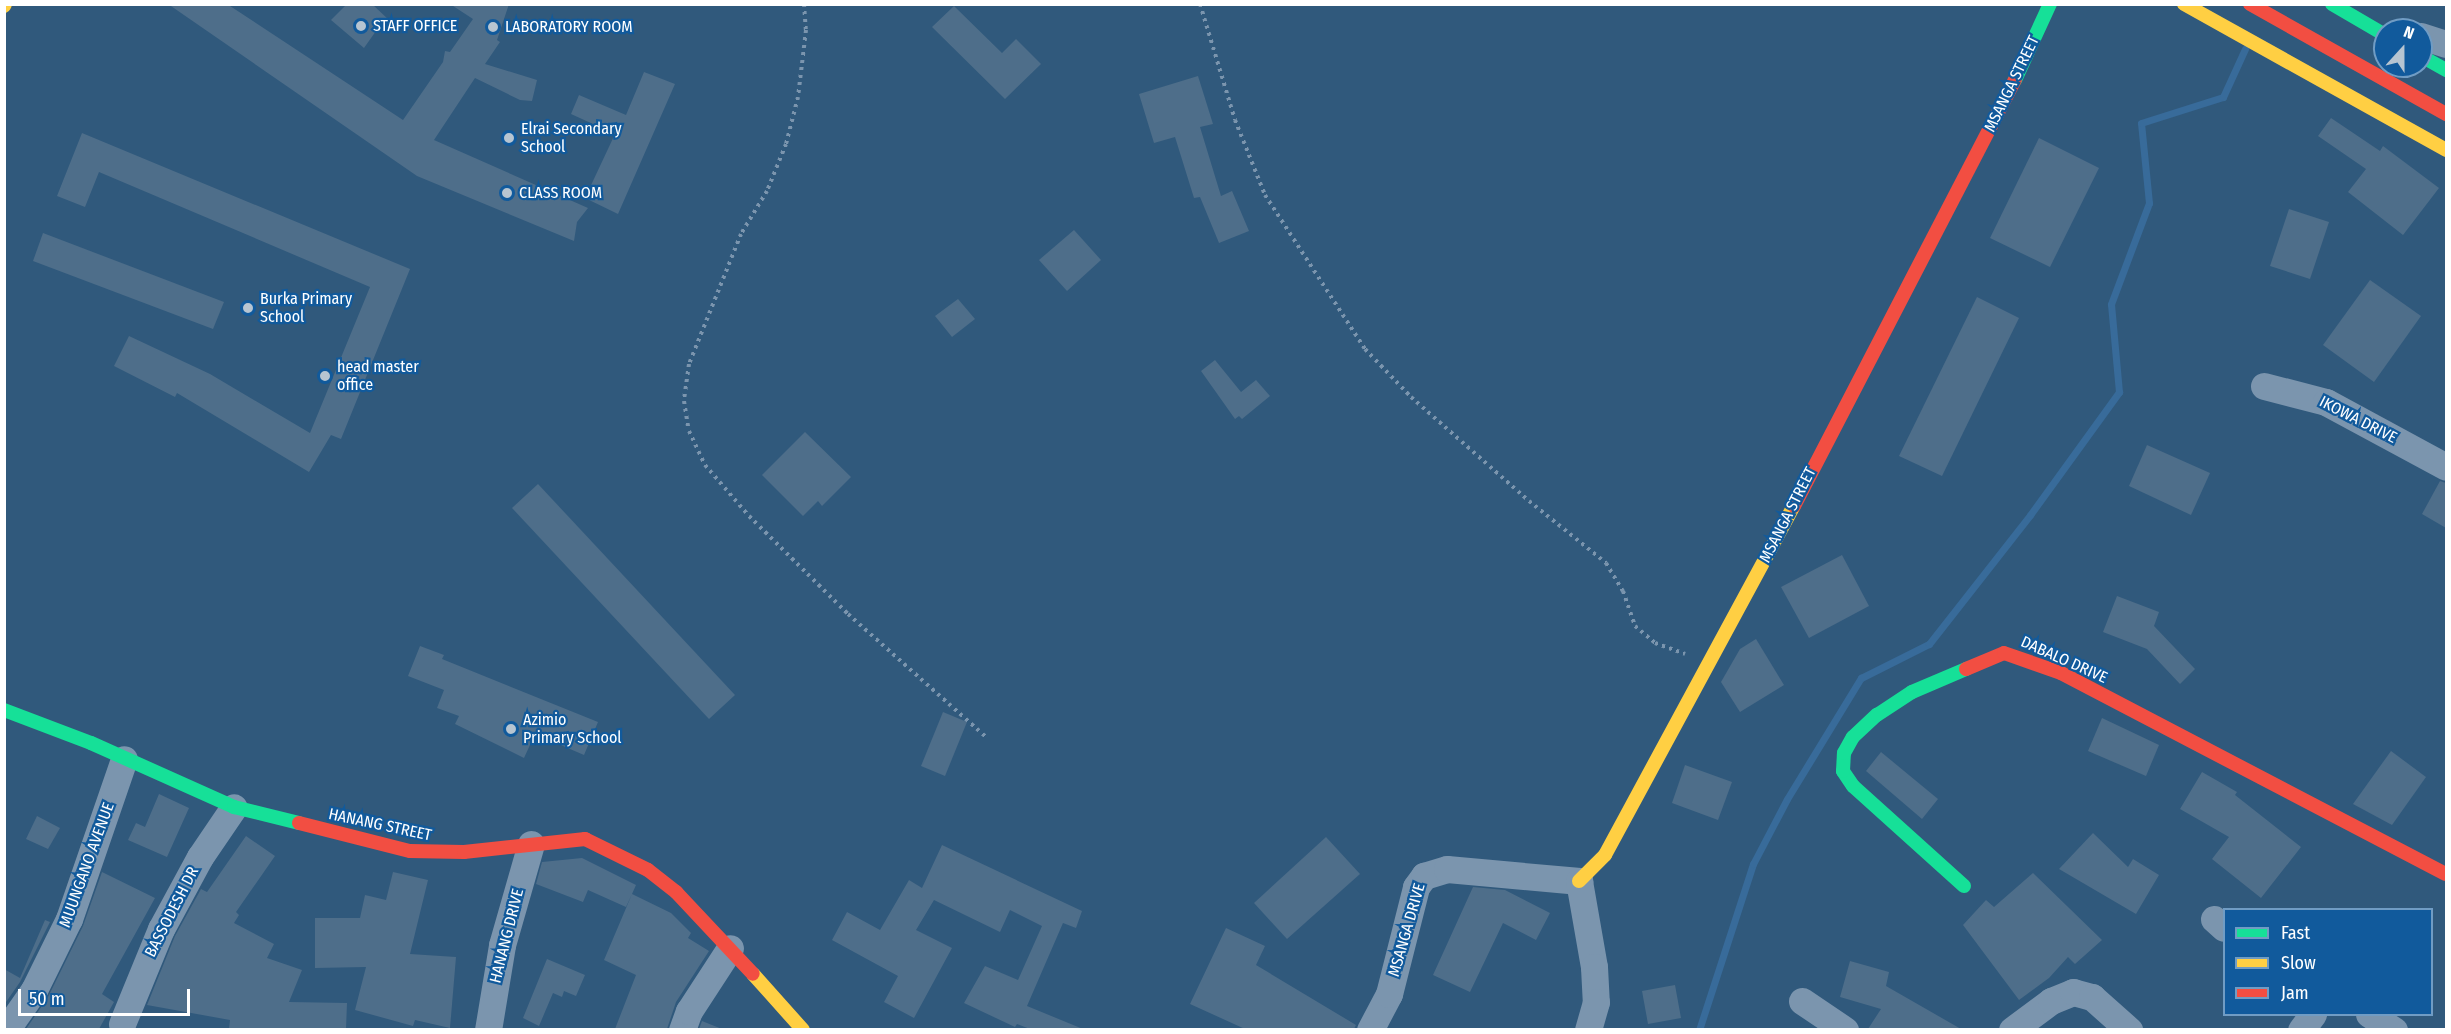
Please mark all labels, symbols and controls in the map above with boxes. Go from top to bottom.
place label: STAFF OFFICE [373,16,457,36]
place label: LABORATORY ROOM [505,17,633,37]
north arrow [2373,18,2433,78]
marker: STAFF OFFICE [354,19,368,33]
marker: LABORATORY ROOM [486,20,500,34]
text: N [2401,22,2417,43]
street label: MSANGA STREET [1980,33,2044,135]
place label: Elrai Secondary School [521,119,622,157]
marker: Elrai Secondary School [502,131,516,145]
place label: CLASS ROOM [519,183,602,203]
marker: CLASS ROOM [500,186,514,200]
place label: Burka Primary School [260,289,352,327]
marker: Burka Primary School [241,301,255,315]
place label: head master office [337,357,419,395]
marker: head master office [318,369,332,383]
street label: IKOWA DRIVE [2316,392,2400,448]
street label: MSANGA STREET [1756,464,1820,566]
street label: DABALO DRIVE [2018,632,2110,688]
place label: Azimio Primary School [523,710,622,748]
marker: Azimio Primary School [504,722,518,736]
street label: MUUNGANO AVENUE [55,800,119,930]
street label: HANANG STREET [327,805,433,845]
street label: BASSODESH DR [141,864,203,960]
street label: MSANGA DRIVE [1384,881,1430,979]
street label: HANANG DRIVE [486,887,528,985]
legend [2223,908,2433,1016]
text: Fast [2281,922,2310,944]
text: Slow [2281,952,2316,974]
scale bar [21,977,194,1015]
text: Jam [2281,982,2309,1004]
text: 50 m [29,988,65,1010]

